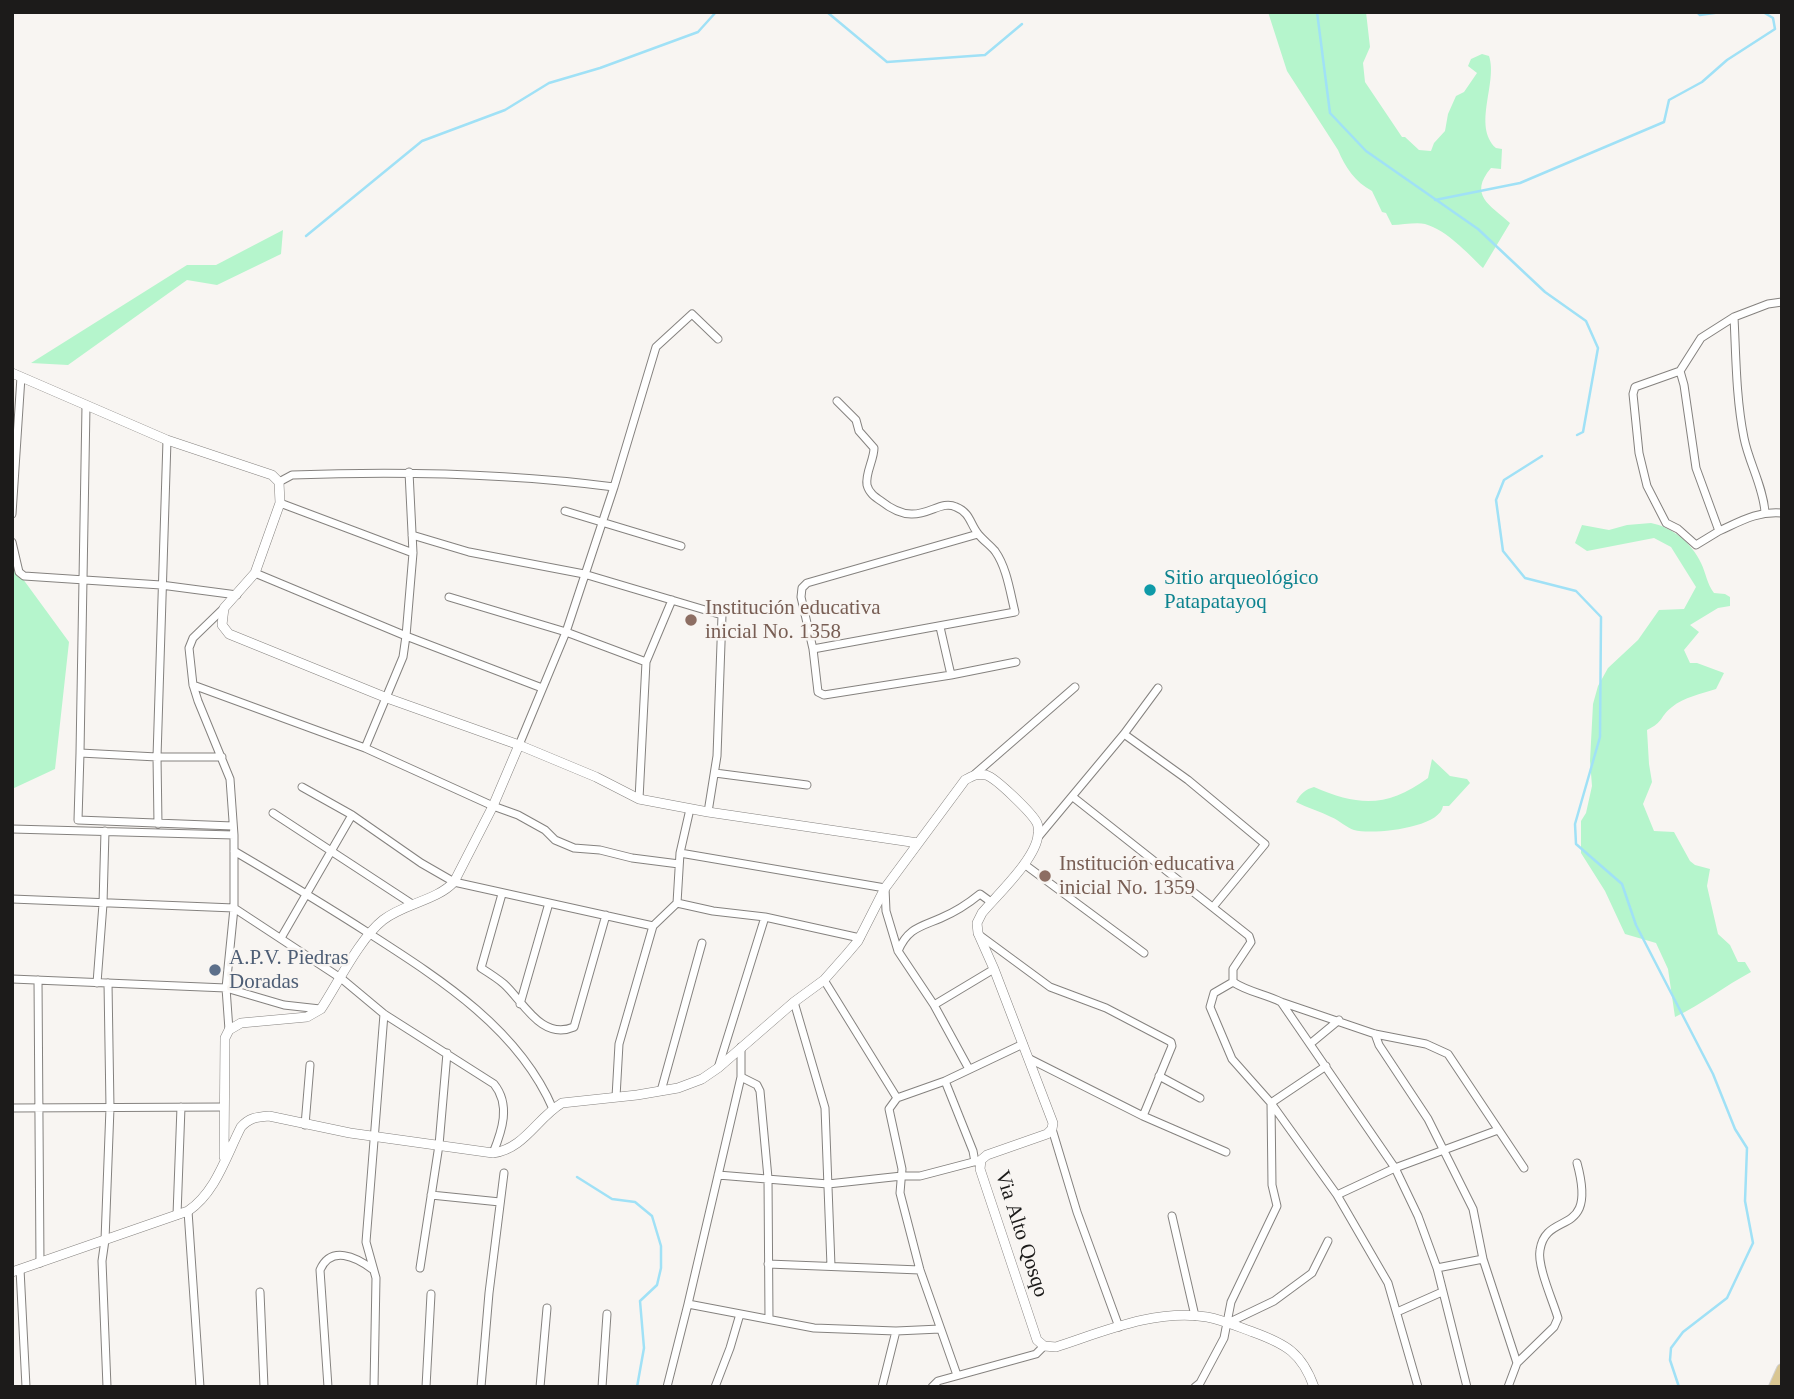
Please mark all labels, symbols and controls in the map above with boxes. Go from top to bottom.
place label: Sitio arqueológico Patapatayoq [1164,565,1319,615]
marker: Sitio arqueológico Patapatayoq [1142,582,1158,598]
place label: Institución educativa inicial No. 1358 [705,595,881,645]
marker: Institución educativa inicial No. 1358 [683,612,699,628]
place label: Institución educativa inicial No. 1359 [1059,851,1235,901]
marker: Institución educativa inicial No. 1359 [1037,868,1053,884]
place label: A.P.V. Piedras Doradas [229,945,349,995]
marker: A.P.V. Piedras Doradas [207,962,223,978]
street label: Via Alto Qosqo [989,1167,1053,1301]

